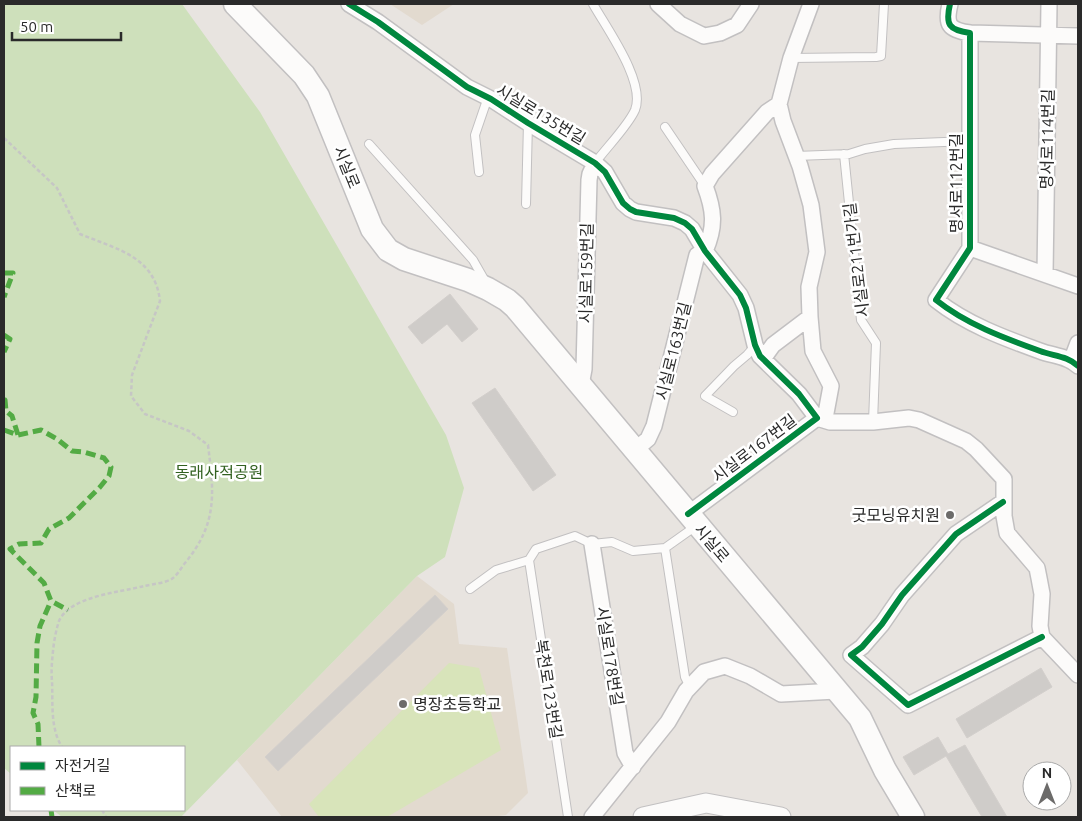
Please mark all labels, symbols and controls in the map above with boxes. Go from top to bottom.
scale bar [12,10,121,42]
text: 50 m [20,18,53,35]
street label: 시실로135번길 [493,80,589,148]
street label: 명서로114번길 [1037,89,1057,189]
street label: 명서로112번길 [947,133,965,233]
street label: 시실로 [330,143,364,191]
street label: 시실로211번가길 [840,202,872,318]
street label: 시실로159번길 [576,223,596,323]
street label: 시실로163번길 [652,300,694,402]
street label: 시실로167번길 [708,411,800,485]
park label: 동래사적공원 [175,463,263,481]
place label: 굿모닝유치원 [852,506,940,524]
marker: 굿모닝유치원 [944,509,956,521]
street label: 시실로 [691,520,733,566]
street label: 시실로178번길 [593,605,627,707]
street label: 복천로123번길 [532,638,566,740]
place label: 명장초등학교 [413,695,501,713]
marker: 명장초등학교 [397,698,409,710]
legend [10,746,185,811]
text: 자전거길 [55,757,110,774]
north arrow [1022,761,1072,811]
text: N [1042,765,1052,781]
text: 산책로 [55,782,96,799]

